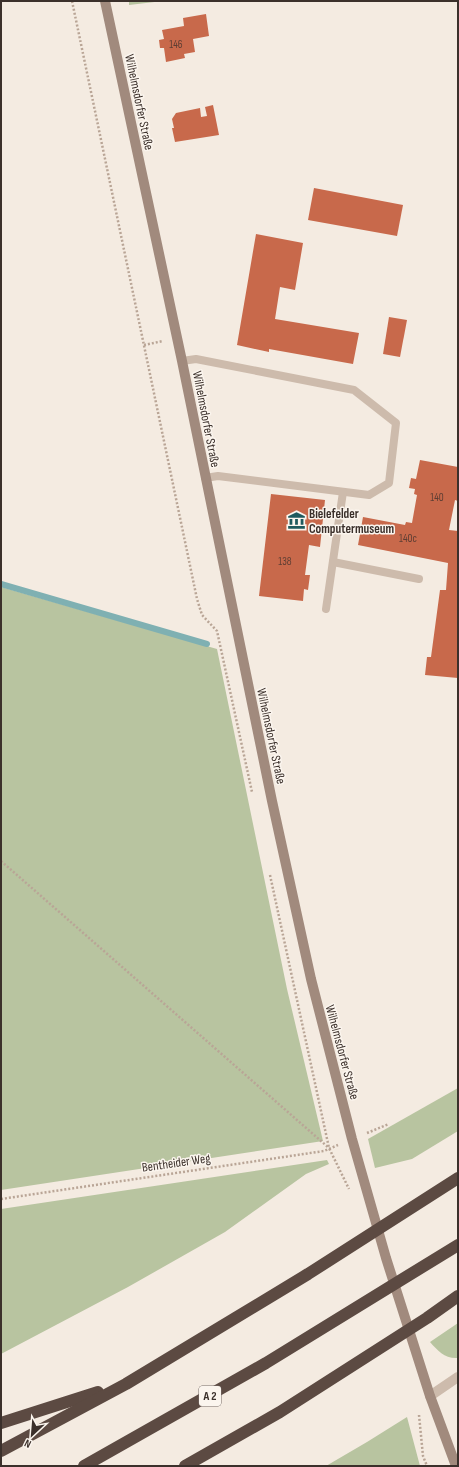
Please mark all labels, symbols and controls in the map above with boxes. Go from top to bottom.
house number: 146 [169,38,183,51]
street label: Wilhelmsdorfer Straße [121,53,157,152]
street label: Wilhelmsdorfer Straße [189,370,223,469]
house number: 140 [430,491,444,504]
place label: Bielefelder Computermuseum [309,506,394,537]
museum icon: Bielefelder Computermuseum [286,510,306,530]
house number: 140c [399,532,417,545]
house number: 138 [278,555,292,568]
street label: Wilhelmsdorfer Straße [253,687,289,786]
street label: Wilhelmsdorfer Straße [322,1003,362,1101]
street label: Bentheider Weg [141,1150,211,1176]
road number: A 2 [199,1386,221,1406]
north arrow [12,1415,52,1455]
text: N [22,1436,33,1451]

